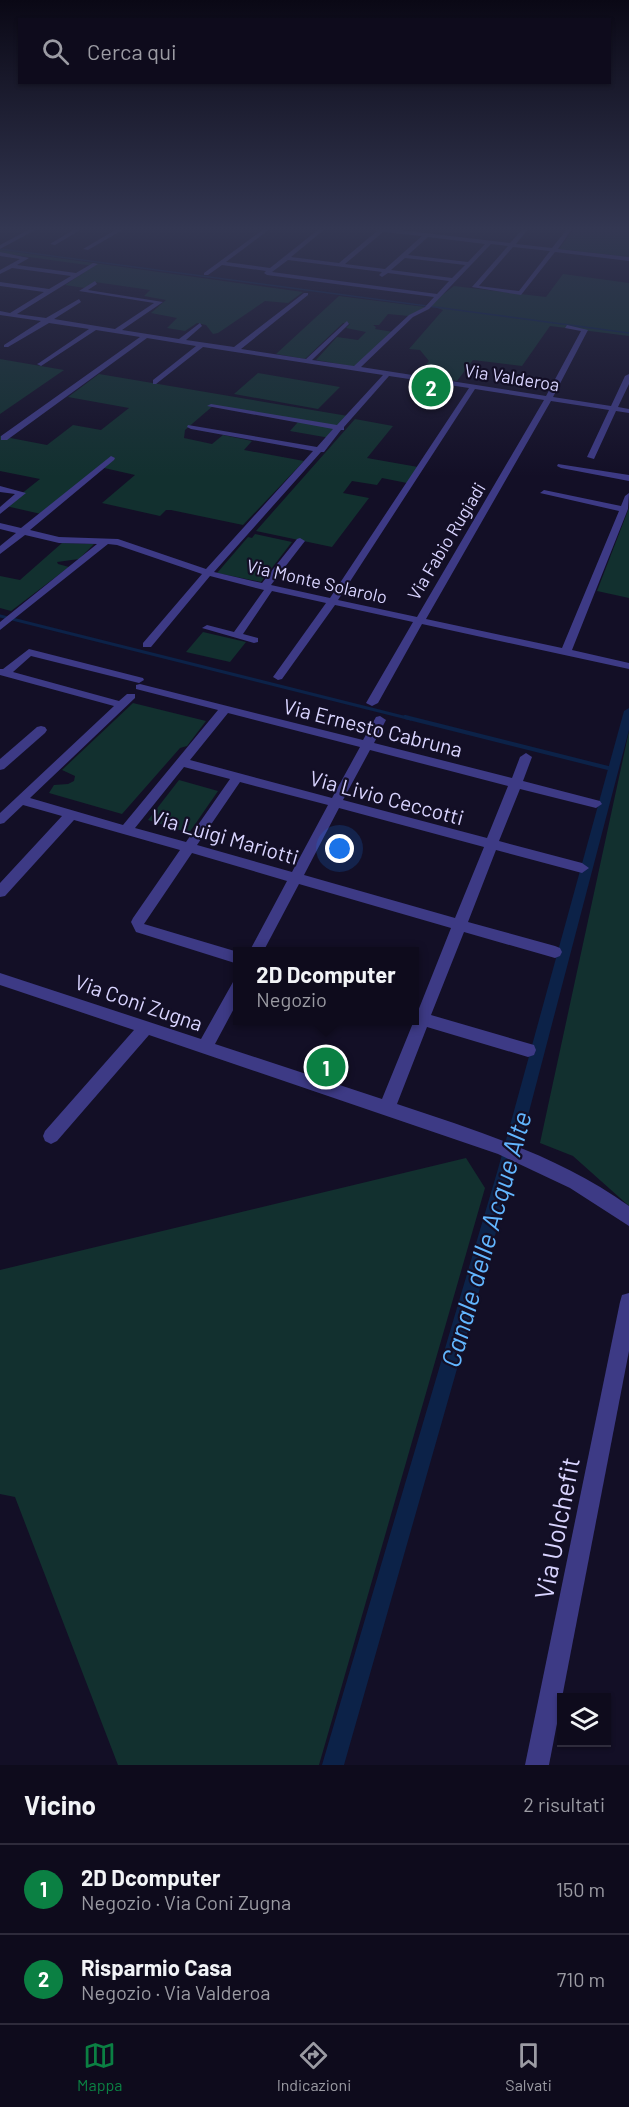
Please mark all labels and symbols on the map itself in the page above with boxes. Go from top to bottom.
street label: Via Valderoa [463,359,561,395]
pin: 2 [412,364,450,410]
street label: Via Fabio Rugiadi [402,478,490,604]
street label: Via Monte Solarolo [245,554,389,608]
street label: Via Ernesto Cabruna [281,693,465,761]
street label: Via Livio Ceccotti [307,764,467,830]
street label: Via Luigi Mariotti [148,803,302,869]
your location [325,834,354,863]
street label: Via Coni Zugna [72,968,206,1036]
pin: 1 [306,1044,346,1090]
water label: Canale delle Acque Alte [433,1107,537,1371]
street label: Via Uolchefit [527,1454,585,1602]

